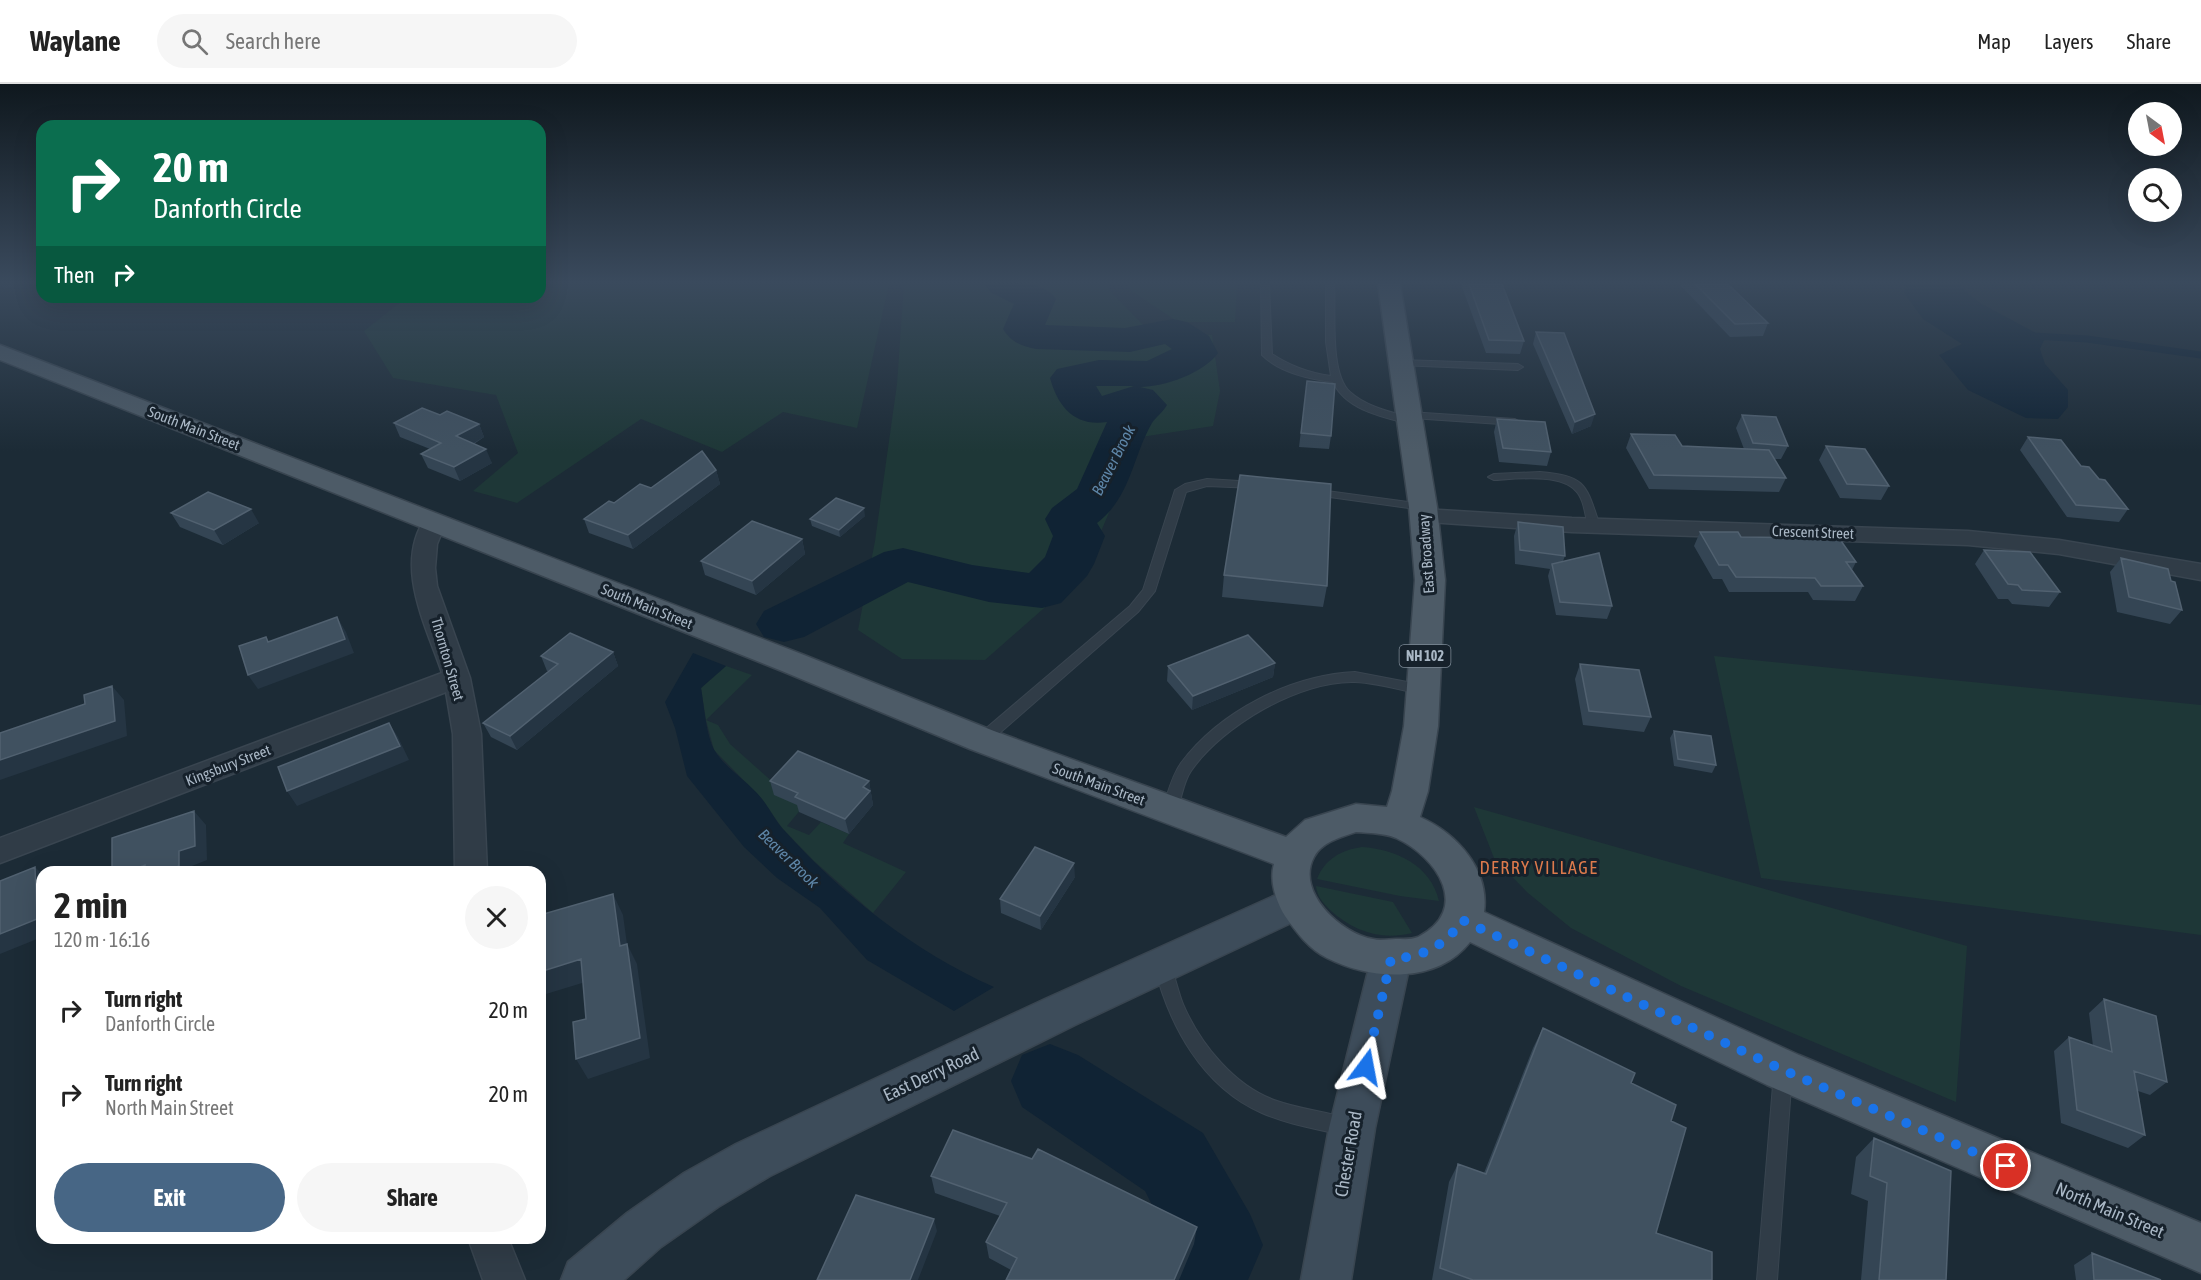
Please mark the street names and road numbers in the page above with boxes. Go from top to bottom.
street label: South Main Street [146,403,242,453]
street label: East Broadway [1415,514,1437,594]
street label: Crescent Street [1772,522,1854,542]
street label: South Main Street [599,580,695,632]
street label: Thornton Street [428,615,468,703]
road number: NH 102 [1400,645,1450,667]
street label: Kingsbury Street [183,741,273,789]
street label: South Main Street [1051,759,1147,809]
street label: East Derry Road [880,1043,982,1105]
street label: Chester Road [1330,1109,1366,1199]
street label: North Main Street [2053,1178,2167,1242]

